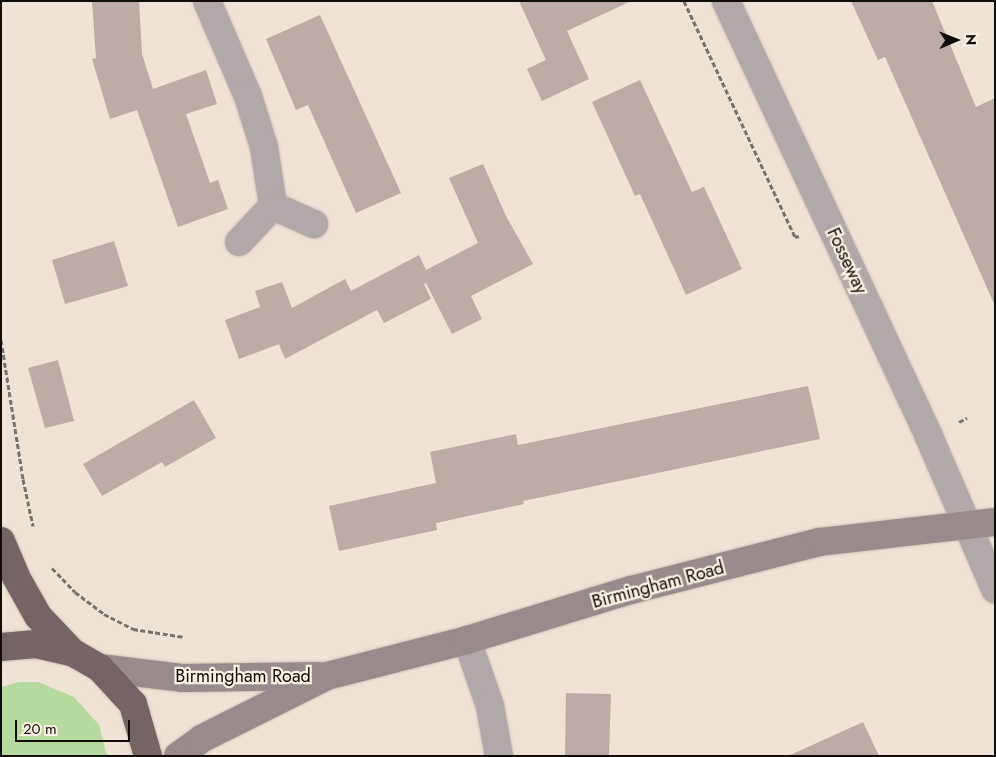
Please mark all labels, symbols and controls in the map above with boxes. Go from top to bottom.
north arrow [931,15,981,65]
text: N [961,34,981,45]
street label: Fosseway [822,224,872,298]
street label: Birmingham Road [590,557,726,613]
street label: Birmingham Road [175,665,311,687]
scale bar [18,710,132,742]
text: 20 m [23,718,57,740]

